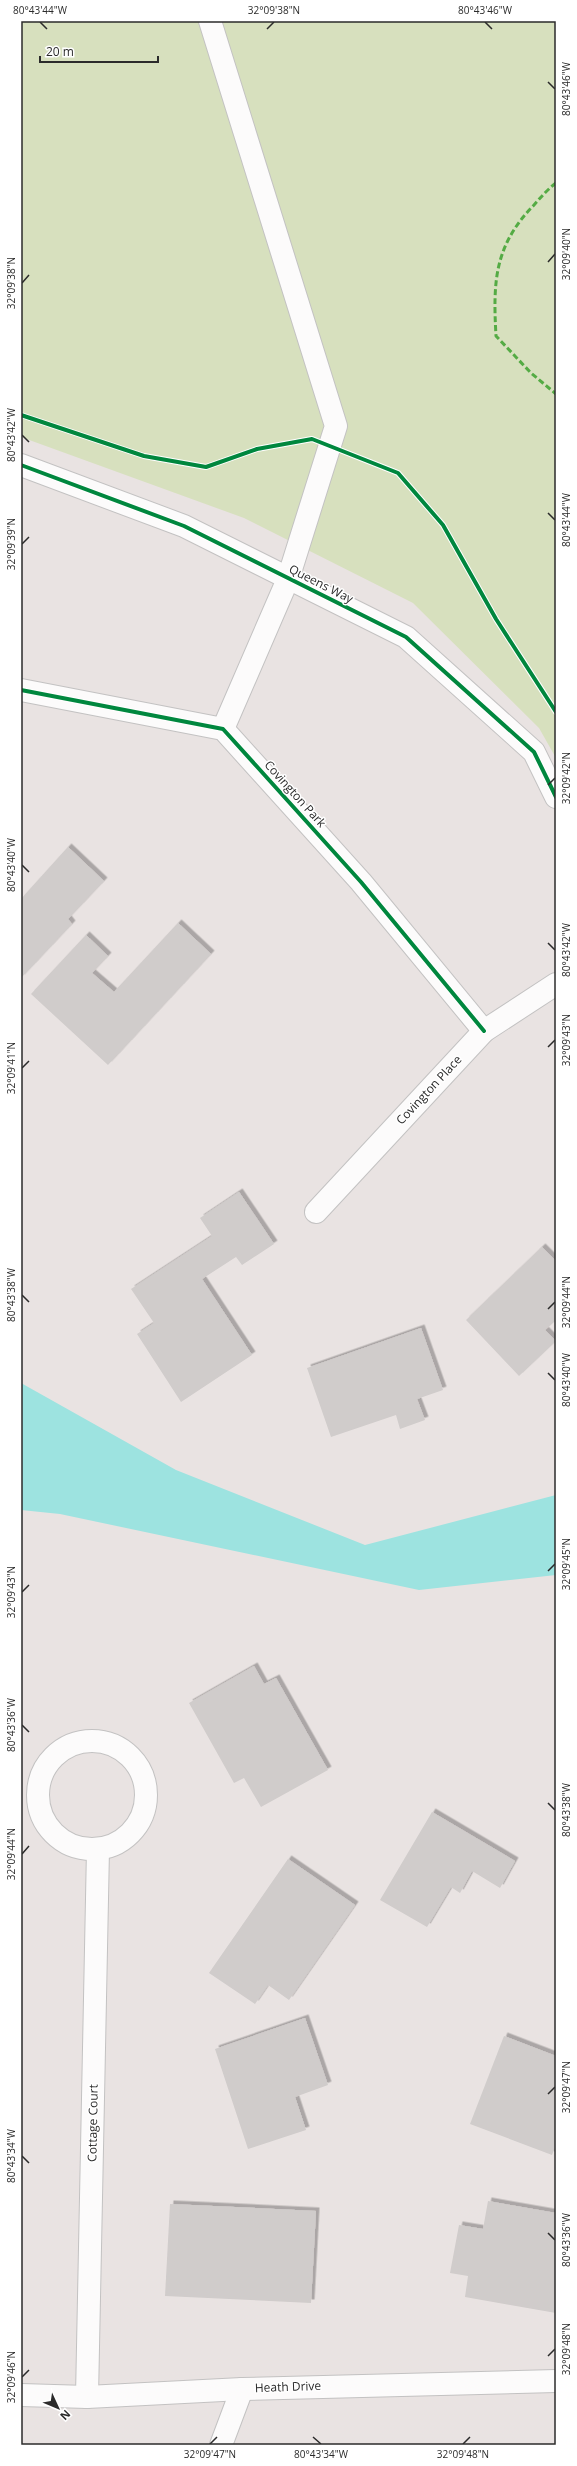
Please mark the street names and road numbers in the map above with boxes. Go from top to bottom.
street label: Queens Way [286,560,357,607]
street label: Covington Park [261,756,331,831]
street label: Covington Place [392,1051,465,1128]
street label: Cottage Court [83,2084,102,2162]
street label: Heath Drive [255,2377,322,2396]

